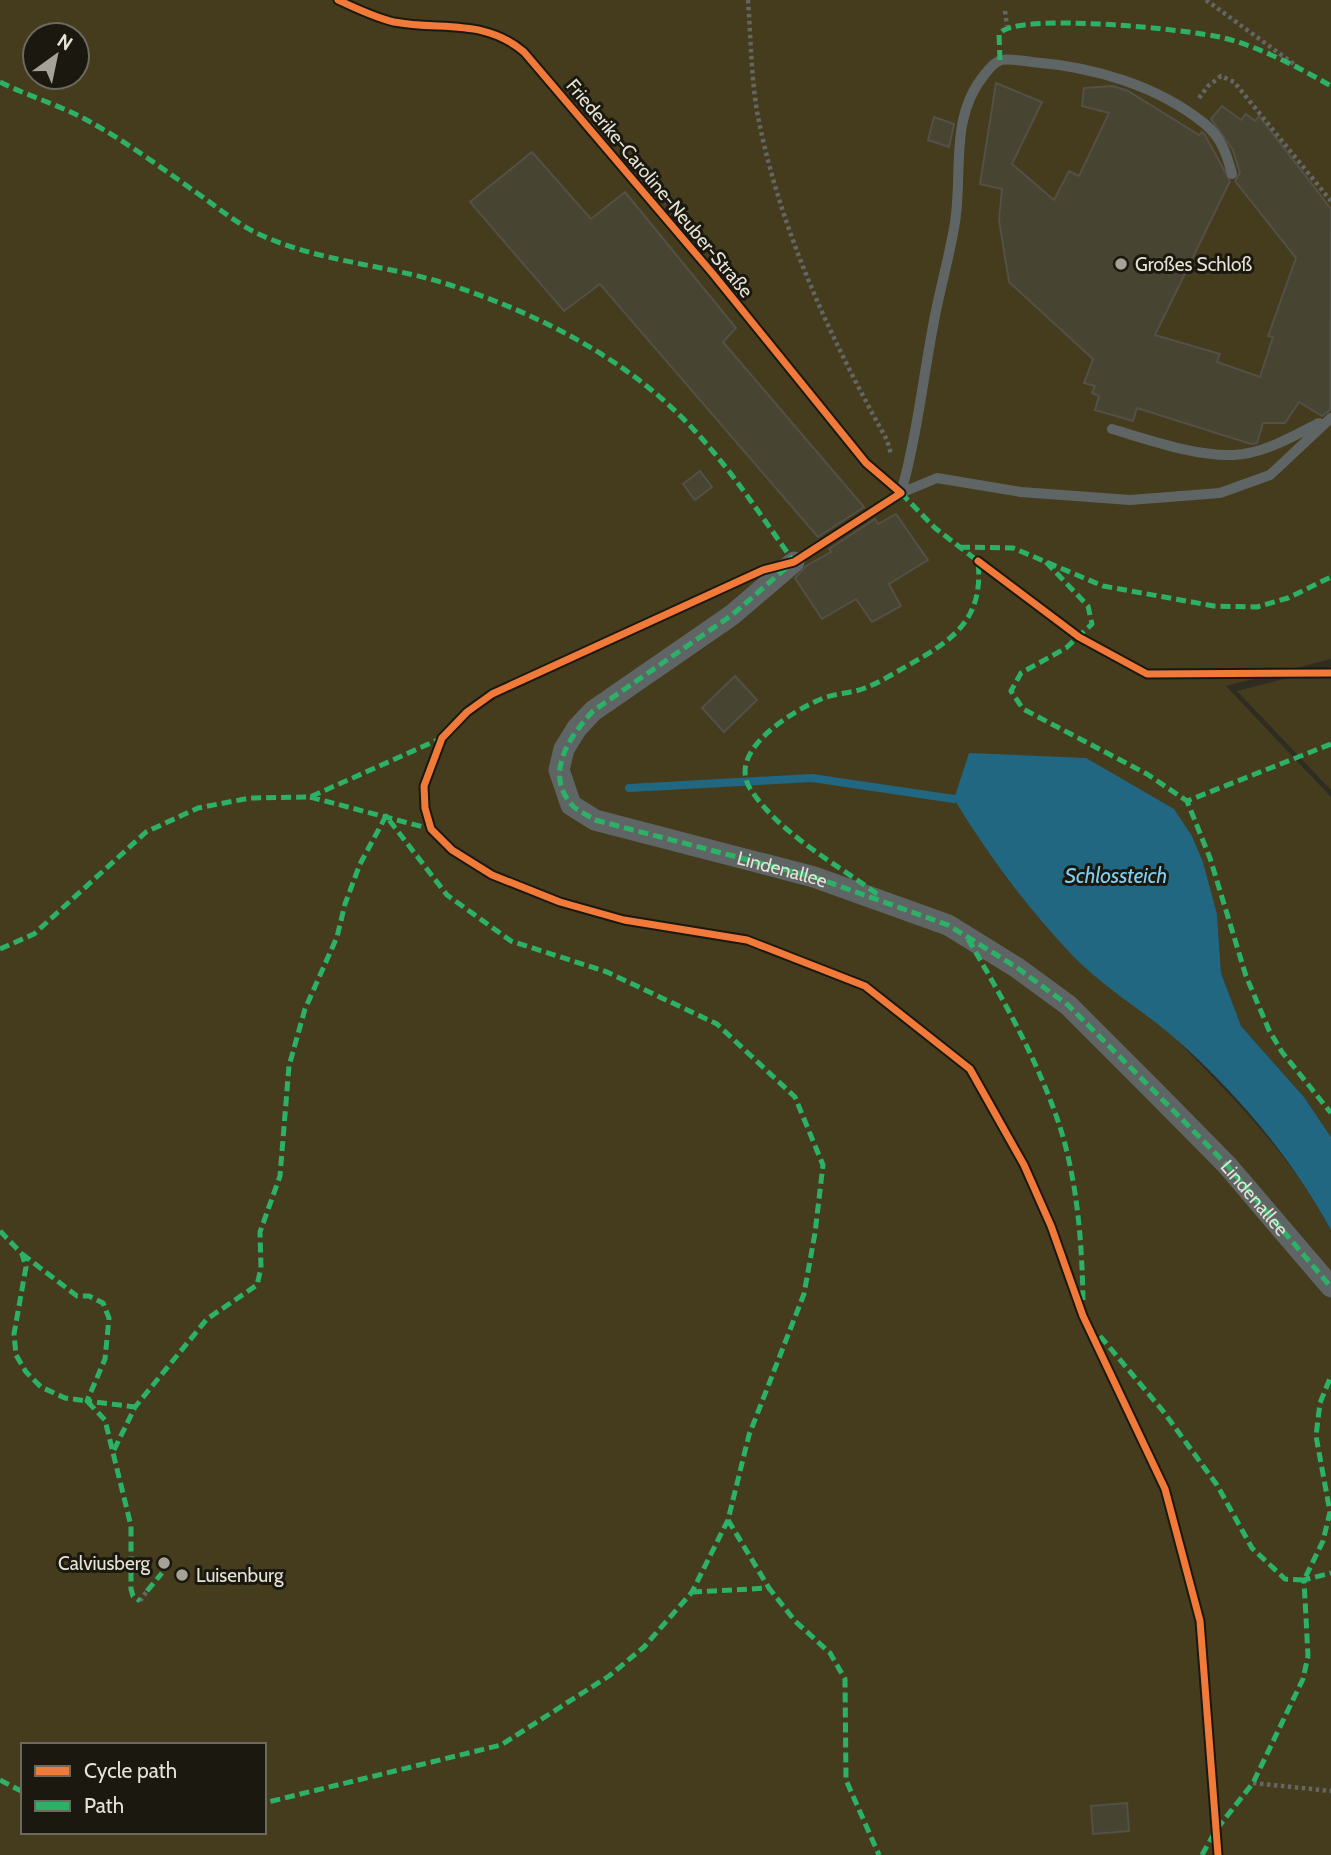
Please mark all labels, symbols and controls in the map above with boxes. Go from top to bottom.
north arrow [21,21,91,91]
text: N [53,29,77,55]
street label: Friederike-Caroline-Neuber-Straße [561,74,758,302]
place label: Großes Schloß [1135,253,1252,276]
marker: Großes Schloß [1113,256,1129,272]
street label: Lindenallee [735,846,831,893]
water label: Schlossteich [1065,863,1167,888]
street label: Lindenallee [1216,1155,1293,1241]
place label: Calviusberg [58,1552,151,1575]
marker: Calviusberg [156,1555,172,1571]
place label: Luisenburg [196,1564,284,1587]
marker: Luisenburg [174,1567,190,1583]
legend [21,1743,266,1834]
text: Cycle path [84,1758,177,1783]
text: Path [84,1793,124,1818]

